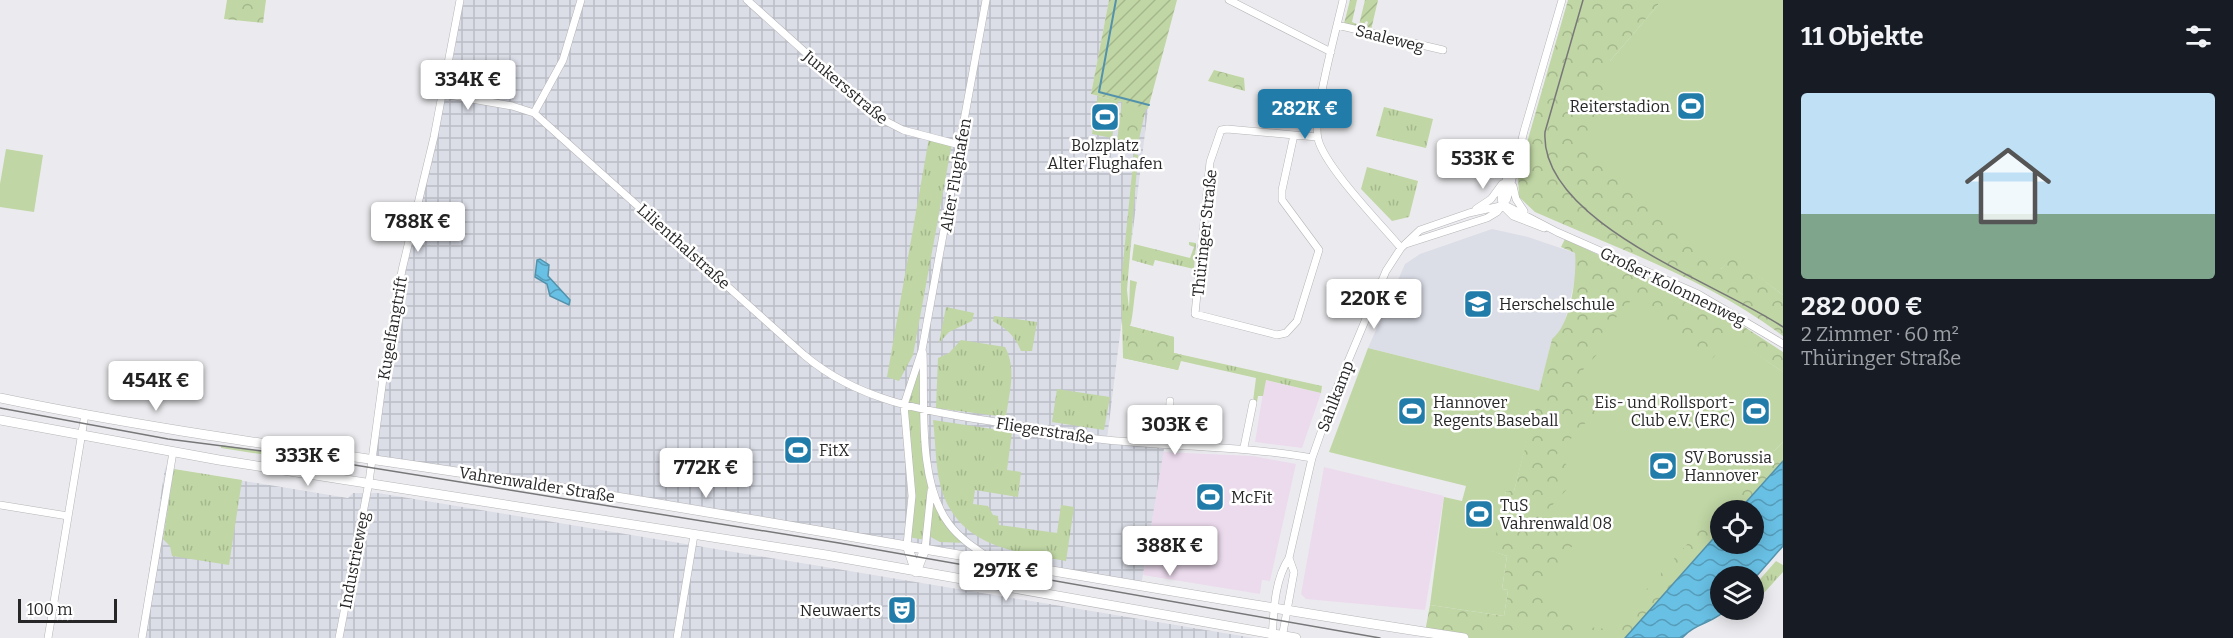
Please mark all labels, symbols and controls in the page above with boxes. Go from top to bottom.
icon: filters [2182,20,2215,53]
street label: Saaleweg [1354,21,1426,56]
text: 11 Objekte [1801,21,1924,52]
street label: Junkersstraße [799,46,892,128]
pin: 334K € [419,60,517,111]
text: 334K € [435,67,501,91]
pin: 282K € [1256,89,1354,140]
sports icon: Reiterstadion [1675,90,1707,122]
text: 282K € [1272,96,1338,120]
place label: Reiterstadion [1569,97,1670,116]
sports icon: Bolzplatz Alter Flughafen [1089,101,1121,133]
street label: Alter Flughafen [936,117,975,234]
icon: home [1954,132,2062,240]
place label: Bolzplatz Alter Flughafen [1047,136,1163,173]
pin: 533K € [1434,139,1532,190]
text: 533K € [1451,146,1515,170]
street label: Thüringer Straße [1188,168,1221,298]
street label: Lilienthalstraße [633,200,734,293]
pin: 788K € [369,202,467,253]
text: 788K € [385,209,451,233]
street label: Großer Kolonnenweg [1597,243,1749,330]
street label: Kugelfangtrift [374,275,411,381]
pin: 220K € [1325,279,1423,330]
text: 220K € [1340,286,1408,310]
school or university icon: Herschelschule [1462,288,1494,320]
text: 282 000 € [1801,291,1923,322]
place label: Herschelschule [1499,295,1615,314]
text: 2 Zimmer · 60 m² [1801,322,1959,346]
text: Thüringer Straße [1801,346,1961,370]
street label: Sahlkamp [1313,358,1358,434]
pin: 454K € [107,361,205,412]
text: 454K € [122,368,190,392]
place label: Hannover Regents Baseball [1433,393,1559,430]
place label: Eis- und Rollsport- Club e.V. (ERC) [1594,393,1735,430]
sports icon: Hannover Regents Baseball [1396,395,1428,427]
sports icon: Eis- und Rollsport- Club e.V. (ERC) [1740,395,1772,427]
pin: 303K € [1126,405,1224,456]
text: 303K € [1141,412,1209,436]
street label: Fliegerstraße [995,413,1095,448]
sports icon: FitX [782,434,814,466]
pin: 333K € [259,436,357,487]
place label: FitX [819,441,849,460]
text: 333K € [275,443,341,467]
pin: 772K € [657,448,755,499]
place label: SV Borussia Hannover [1684,448,1772,485]
sports icon: SV Borussia Hannover [1647,450,1679,482]
text: 772K € [674,455,738,479]
street label: Vahrenwalder Straße [458,463,616,506]
sports icon: McFit [1194,481,1226,513]
place label: McFit [1231,488,1273,507]
place label: TuS Vahrenwald 08 [1500,496,1612,533]
sports icon: TuS Vahrenwald 08 [1463,498,1495,530]
map controls [1710,500,1764,620]
button: locate [1710,500,1764,554]
street label: Industrieweg [336,510,373,610]
pin: 388K € [1121,526,1219,577]
text: 388K € [1136,533,1204,557]
pin: 297K € [957,551,1055,602]
text: 297K € [973,558,1039,582]
button: layers [1710,566,1764,620]
theatre icon: Neuwaerts [886,594,918,626]
scale bar [18,596,117,624]
text: 100 m [27,600,72,619]
place label: Neuwaerts [800,601,881,620]

